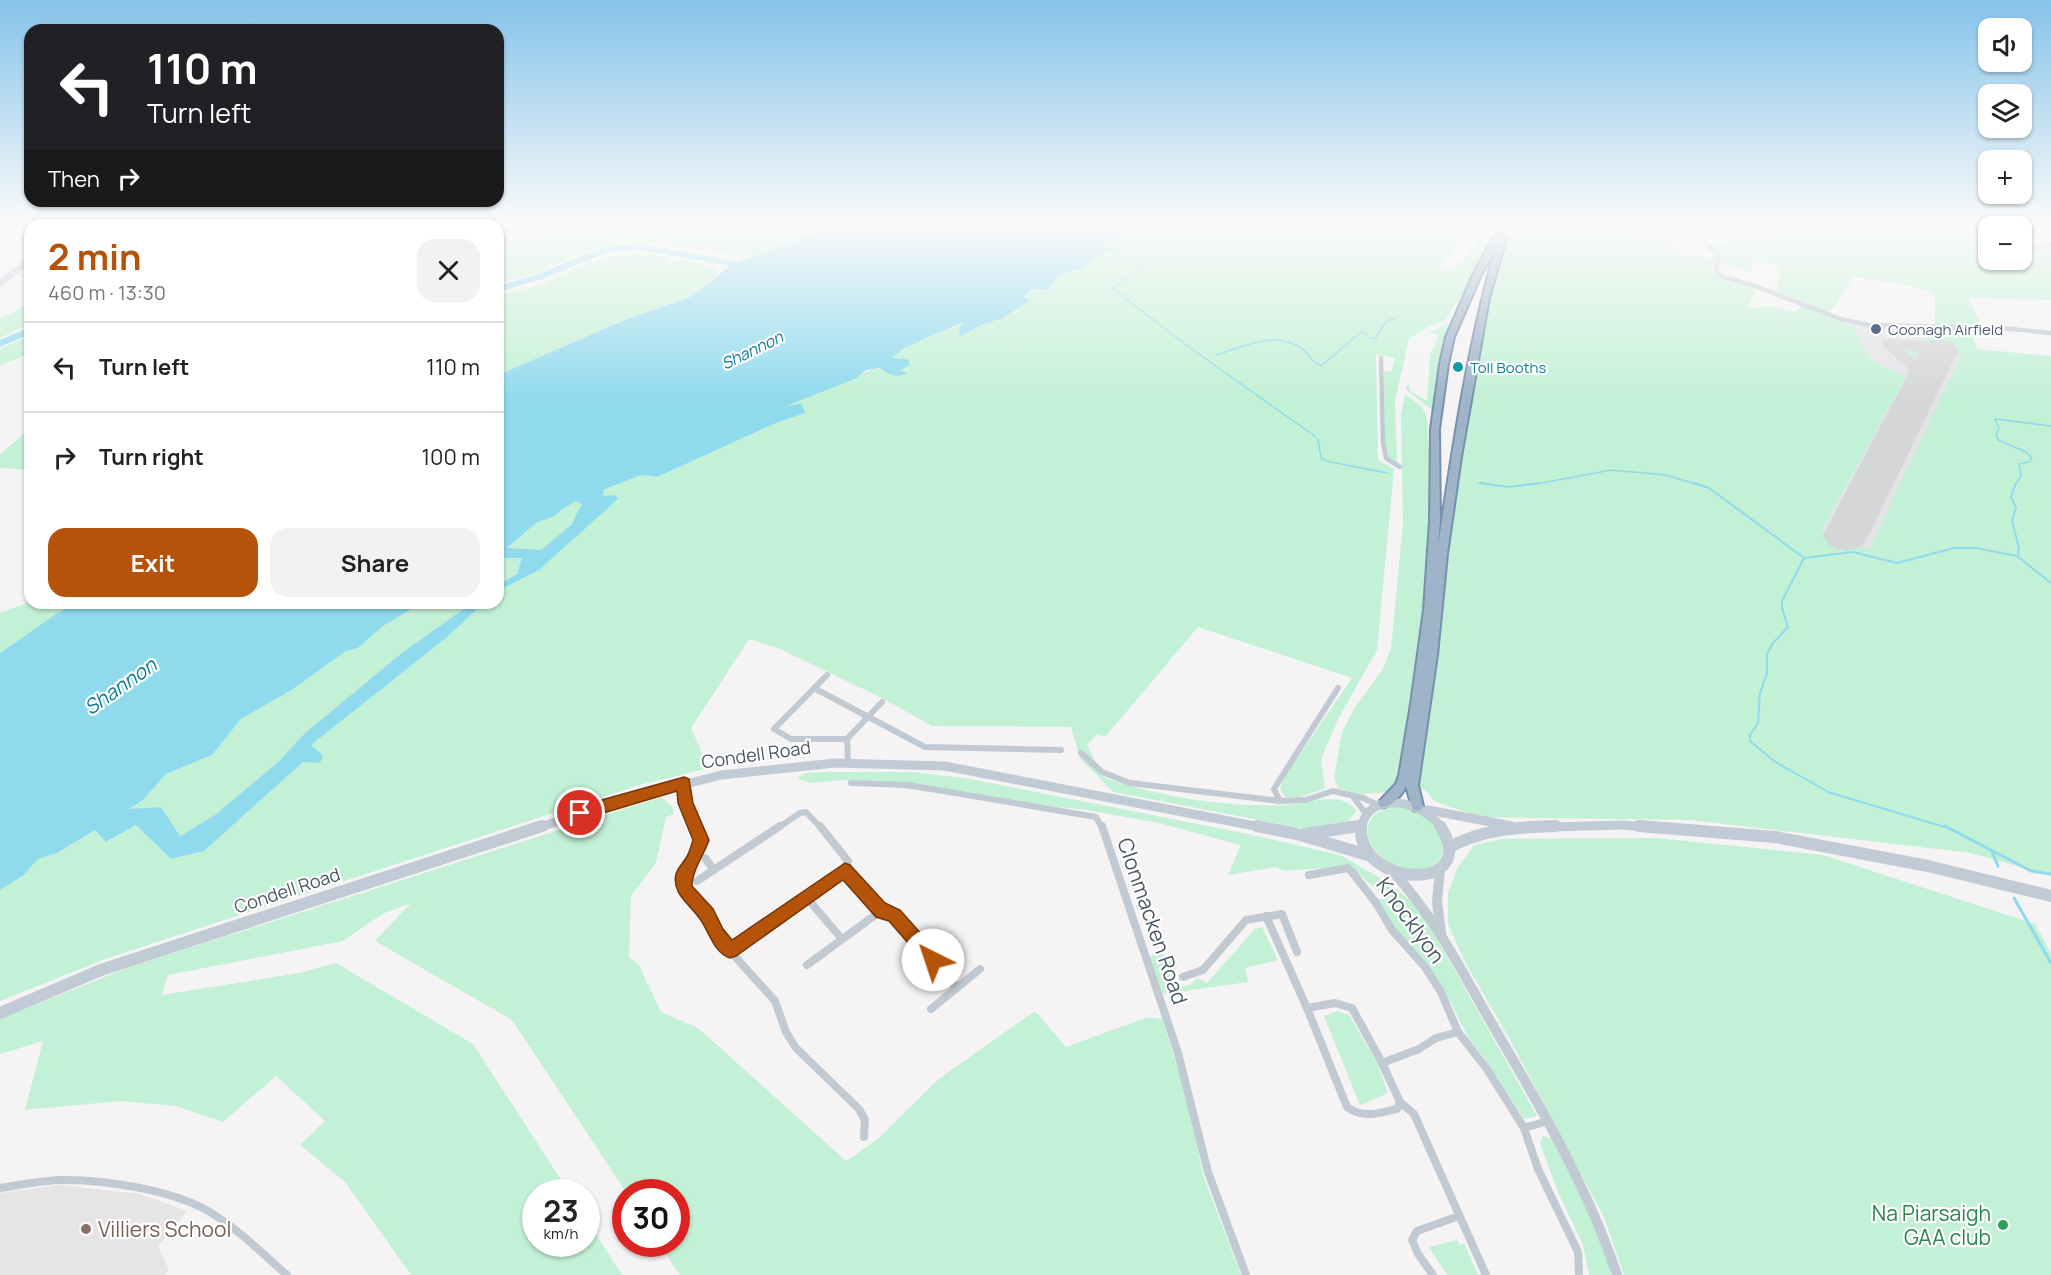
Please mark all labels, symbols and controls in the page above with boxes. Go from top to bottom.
map controls [1978,18,2032,270]
button: sound [1978,18,2032,72]
text: 110 m [147,39,258,97]
icon: left [48,48,126,126]
button: layers [1978,84,2032,138]
text: Turn left [147,94,251,131]
button: + [1978,150,2032,204]
icon: right [112,162,145,195]
text: Then [48,164,100,194]
button: − [1978,216,2032,270]
text: 2 min [48,232,142,281]
button: close [417,239,480,302]
text: 460 m · 13:30 [48,279,166,306]
place label: Coonagh Airfield [1888,319,2003,340]
marker: Coonagh Airfield [1869,322,1883,336]
water label: Shannon [717,325,787,374]
icon: left [48,351,81,384]
text: Turn left [99,352,189,382]
text: 110 m [426,352,480,382]
place label: Toll Booths [1470,357,1546,378]
marker: Toll Booths [1451,360,1465,374]
icon: right [48,441,81,474]
text: Turn right [99,442,204,472]
text: 100 m [422,442,480,472]
button: Exit [48,528,258,597]
button: Share [270,528,480,597]
water label: Shannon [78,651,163,721]
street label: Condell Road [700,734,812,774]
pin [554,787,605,838]
icon: arrive [563,796,596,829]
street label: Clonmacken Road [1111,834,1195,1008]
street label: Condell Road [231,862,343,918]
street label: Knocklyon [1370,871,1452,969]
position arrow [901,928,965,992]
speed limit sign: 30 [612,1179,690,1257]
text: 23 [543,1190,579,1231]
place label: Na Piarsaigh GAA club [1872,1199,1991,1251]
place label: Villiers School [98,1215,231,1243]
marker: Na Piarsaigh GAA club [1996,1218,2010,1232]
marker: Villiers School [79,1222,93,1236]
text: km/h [544,1223,578,1244]

